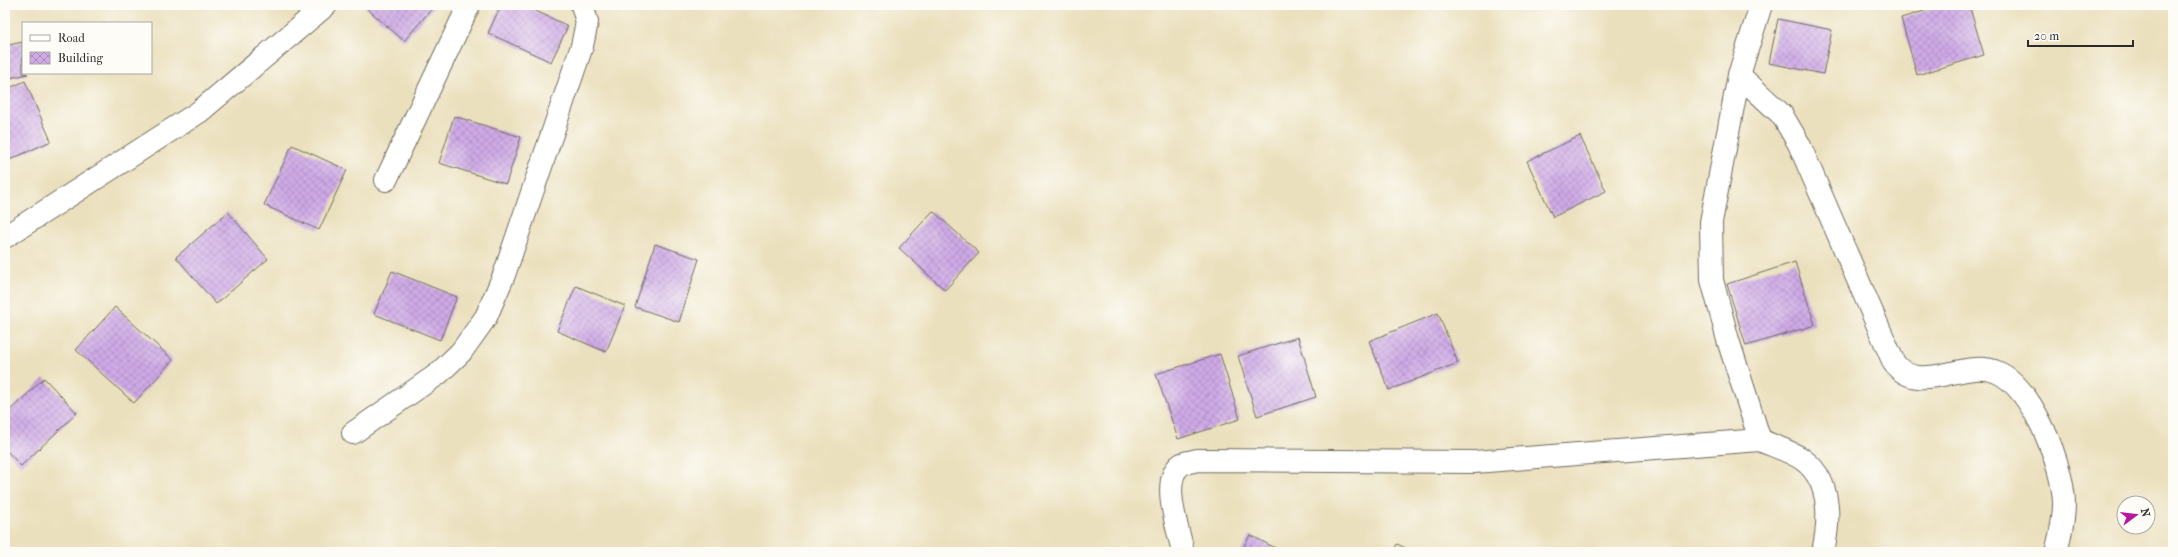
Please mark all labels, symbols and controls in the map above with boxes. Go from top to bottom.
legend [22,22,152,74]
scale bar [2028,22,2133,48]
text: 20 m [2034,29,2059,43]
text: Road [58,31,85,45]
text: Building [58,51,103,65]
north arrow [2116,495,2156,535]
text: N [2138,507,2153,519]

